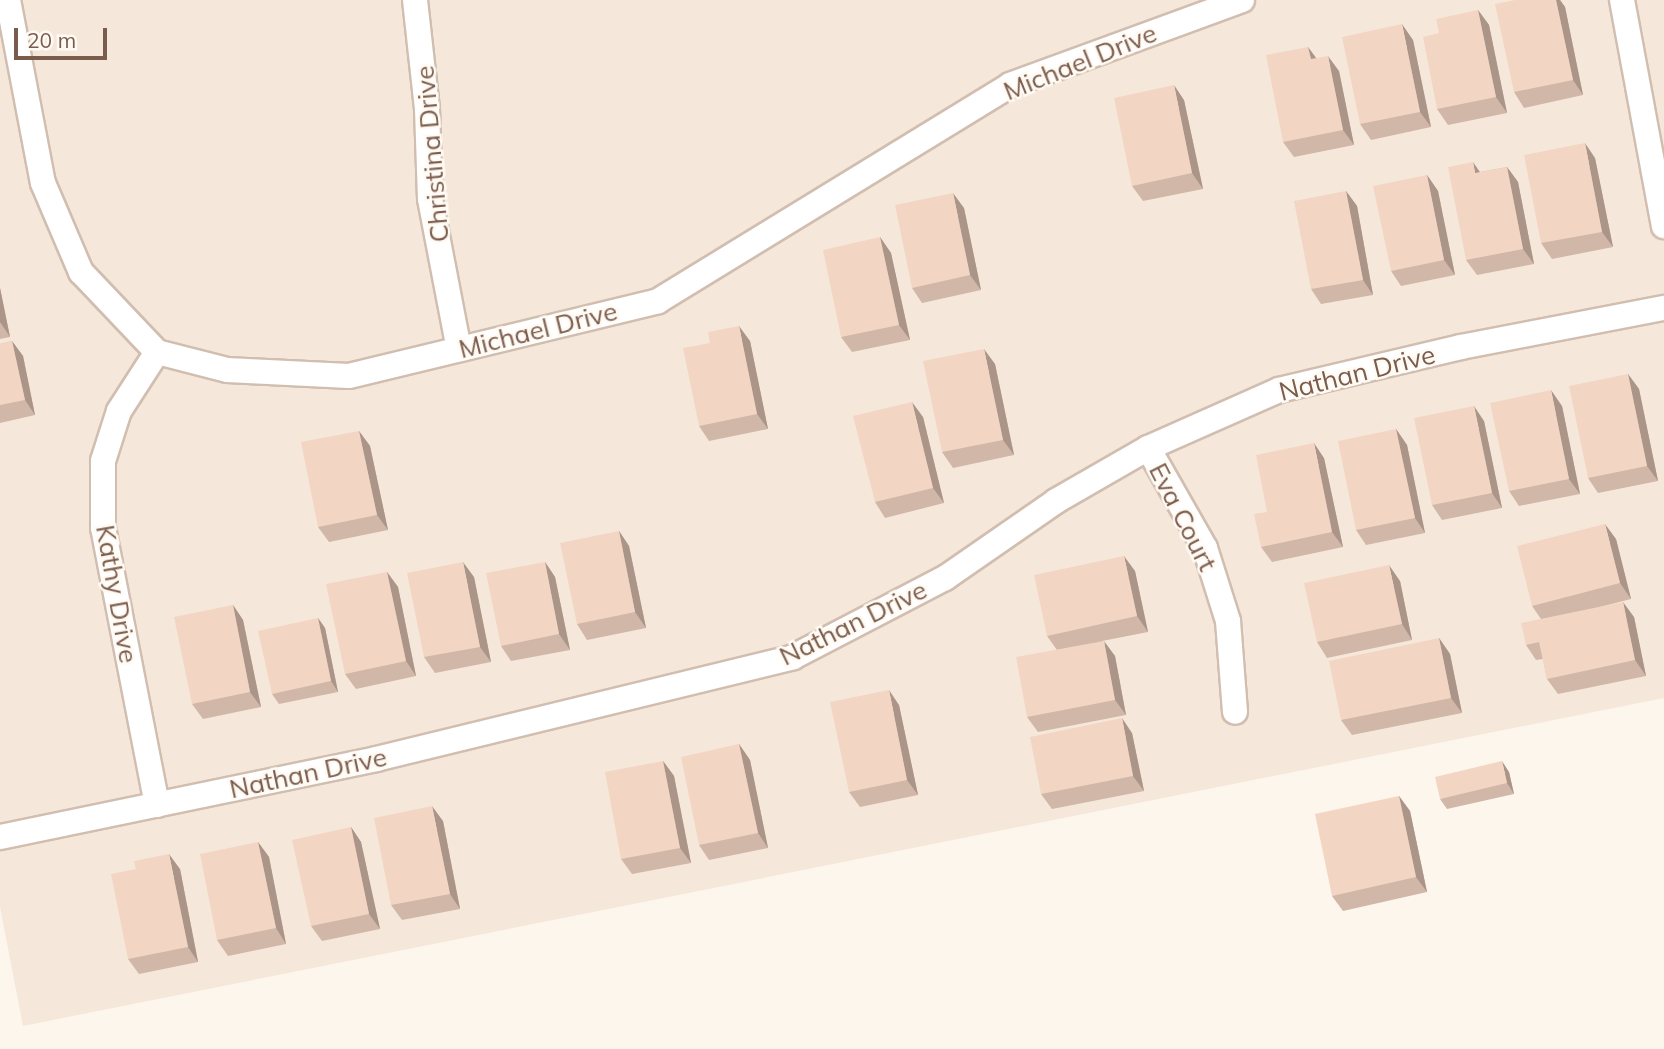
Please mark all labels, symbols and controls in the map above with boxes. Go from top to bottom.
scale bar [18,14,110,58]
street label: Michael Drive [999,17,1161,107]
text: 20 m [27,27,76,53]
street label: Christina Drive [409,64,455,244]
street label: Michael Drive [456,295,620,365]
street label: Nathan Drive [1276,339,1438,407]
street label: Eva Court [1143,458,1223,576]
street label: Kathy Drive [90,523,144,665]
street label: Nathan Drive [774,574,932,672]
street label: Nathan Drive [227,741,389,805]

